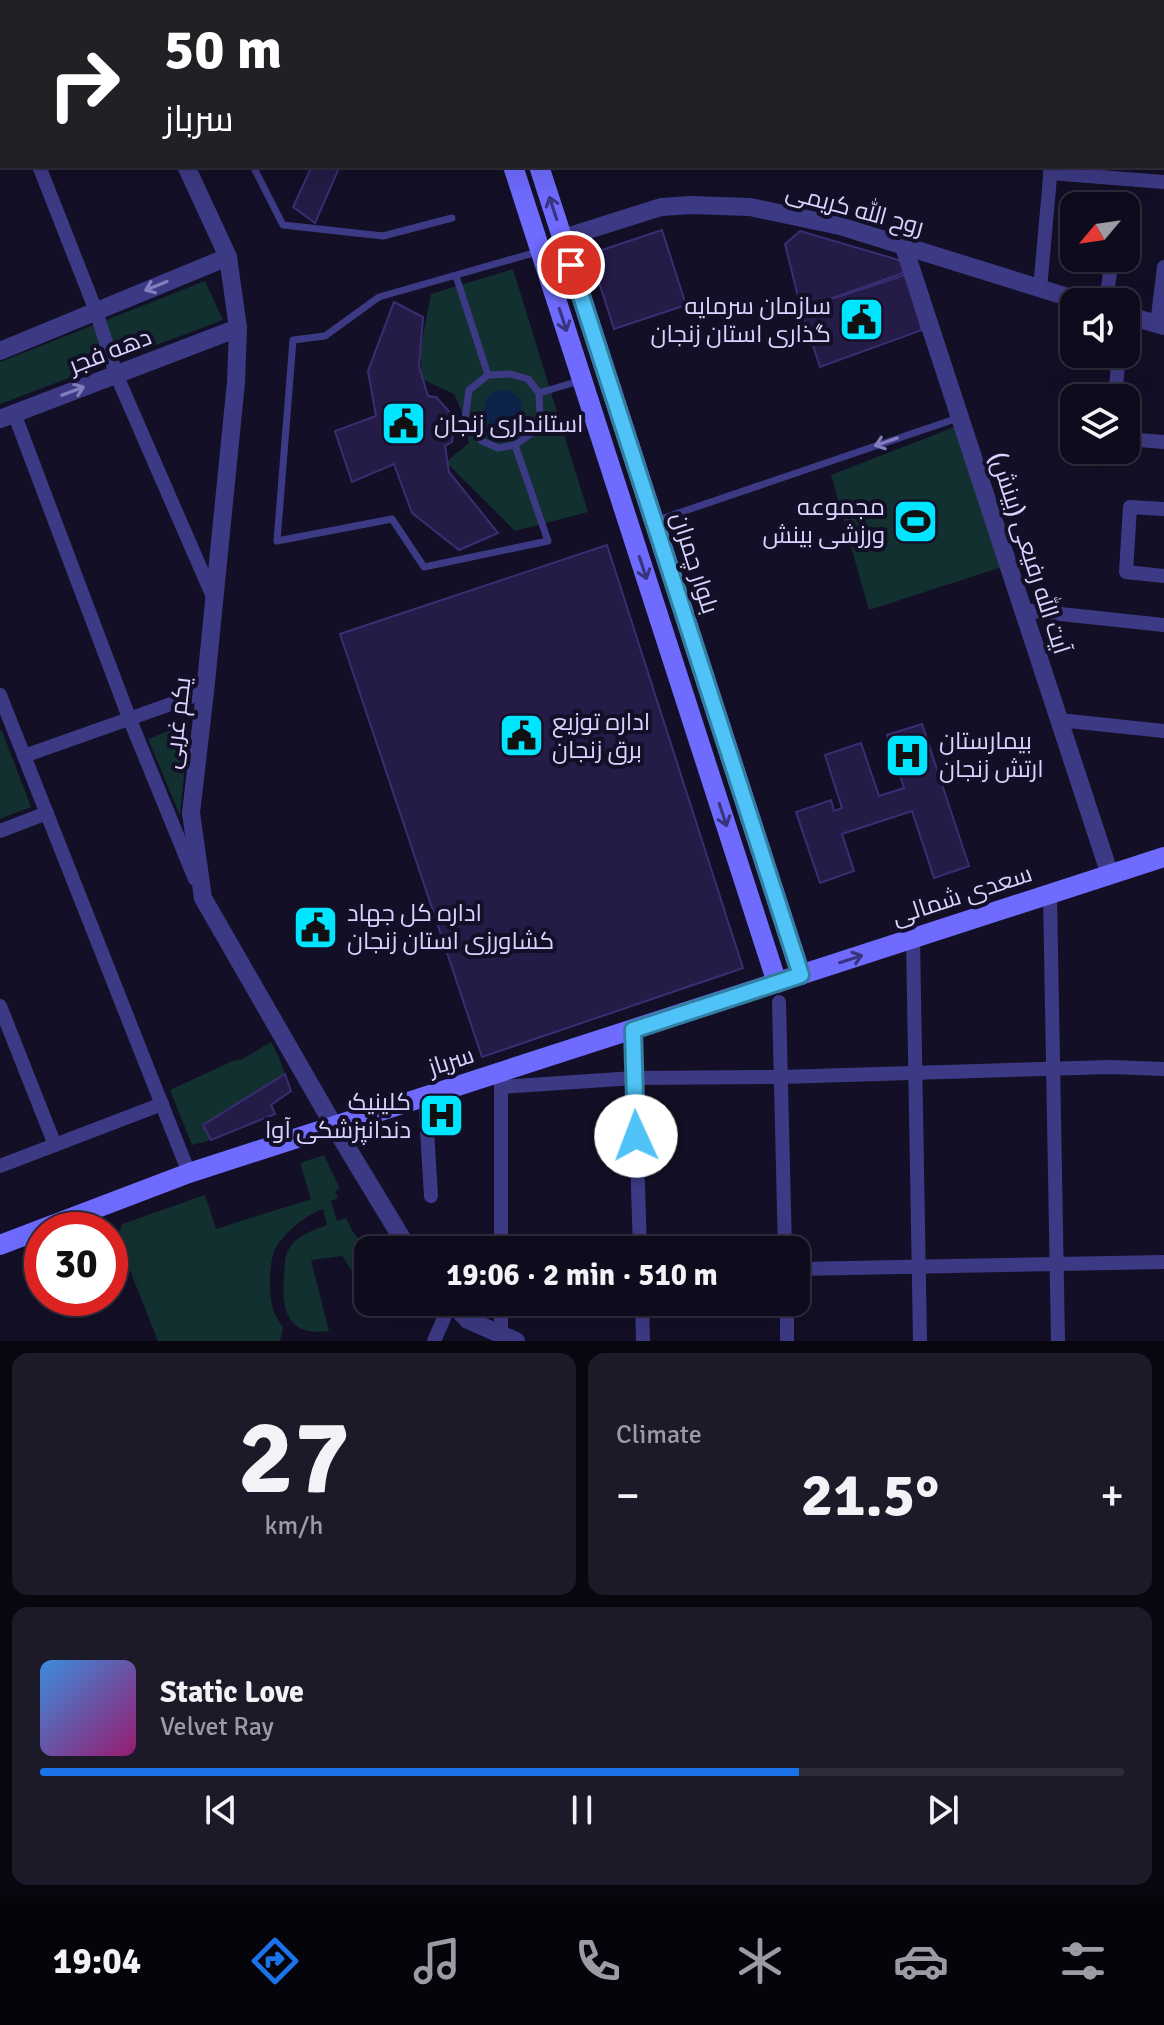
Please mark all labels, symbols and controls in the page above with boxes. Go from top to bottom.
text: 50 m [164,15,282,84]
icon: right [32,32,136,136]
text: سرباز [164,97,234,142]
street label: روح الله کریمی [782,175,928,243]
north arrow [1060,192,1140,272]
map controls [1060,192,1140,464]
one-way arrow [545,196,559,221]
pin [537,231,605,299]
icon: arrive [549,243,593,287]
one-way arrow [144,280,169,295]
button: sound [1060,288,1140,368]
place label: سازمان سرمایه گذاری استان زنجان [650,291,831,349]
public building icon: سازمان سرمایه گذاری استان زنجان [838,296,886,344]
one-way arrow [557,307,571,332]
street label: دهه فجر [63,322,156,381]
one-way arrow [60,383,85,397]
button: layers [1060,384,1140,464]
public building icon: استانداری زنجان [379,400,427,448]
place label: استانداری زنجان [434,409,584,439]
one-way arrow [874,436,899,451]
street label: آیت الله رفیعی (بینش) [983,448,1078,658]
place label: مجموعه ورزشی بینش [763,492,885,550]
sports icon: مجموعه ورزشی بینش [892,497,940,545]
street label: بلوار چمران [664,509,725,618]
one-way arrow [636,555,651,580]
street label: یکم غربی [156,675,199,771]
place label: اداره توزیع برق زنجان [552,707,650,765]
public building icon: اداره توزیع برق زنجان [497,712,545,760]
place label: بیمارستان ارتش زنجان [939,726,1044,784]
hospital icon: بیمارستان ارتش زنجان [884,731,932,779]
one-way arrow [716,802,731,827]
street label: سعدی شمالی [888,858,1036,932]
place label: اداره کل جهاد کشاورزی استان زنجان [347,898,554,956]
public building icon: اداره کل جهاد کشاورزی استان زنجان [292,903,340,951]
one-way arrow [838,950,863,965]
street label: سرباز [422,1040,478,1083]
place label: کلینیک دندانپزشکی آوا [265,1087,411,1146]
hospital icon: کلینیک دندانپزشکی آوا [418,1092,466,1140]
position arrow [594,1094,678,1178]
speed limit sign: 30 [24,1212,128,1316]
text: 19:06 · 2 min · 510 m [446,1257,718,1294]
text: 27 [238,1394,350,1522]
text: Climate [616,1419,702,1451]
text: 21.5° [801,1459,939,1533]
text: − [616,1469,640,1523]
text: + [1100,1469,1124,1523]
text: km/h [265,1510,323,1542]
text: Static Love [160,1674,304,1711]
text: Velvet Ray [160,1711,274,1743]
icon: previous [199,1788,243,1832]
icon: pause [560,1788,604,1832]
icon: next [921,1788,965,1832]
icon: directions [247,1933,303,1989]
icon: music [409,1933,465,1989]
icon: phone [570,1933,626,1989]
icon: climate [732,1933,788,1989]
icon: car [893,1933,949,1989]
icon: filters [1055,1933,1111,1989]
text: 19:04 [53,1939,141,1984]

